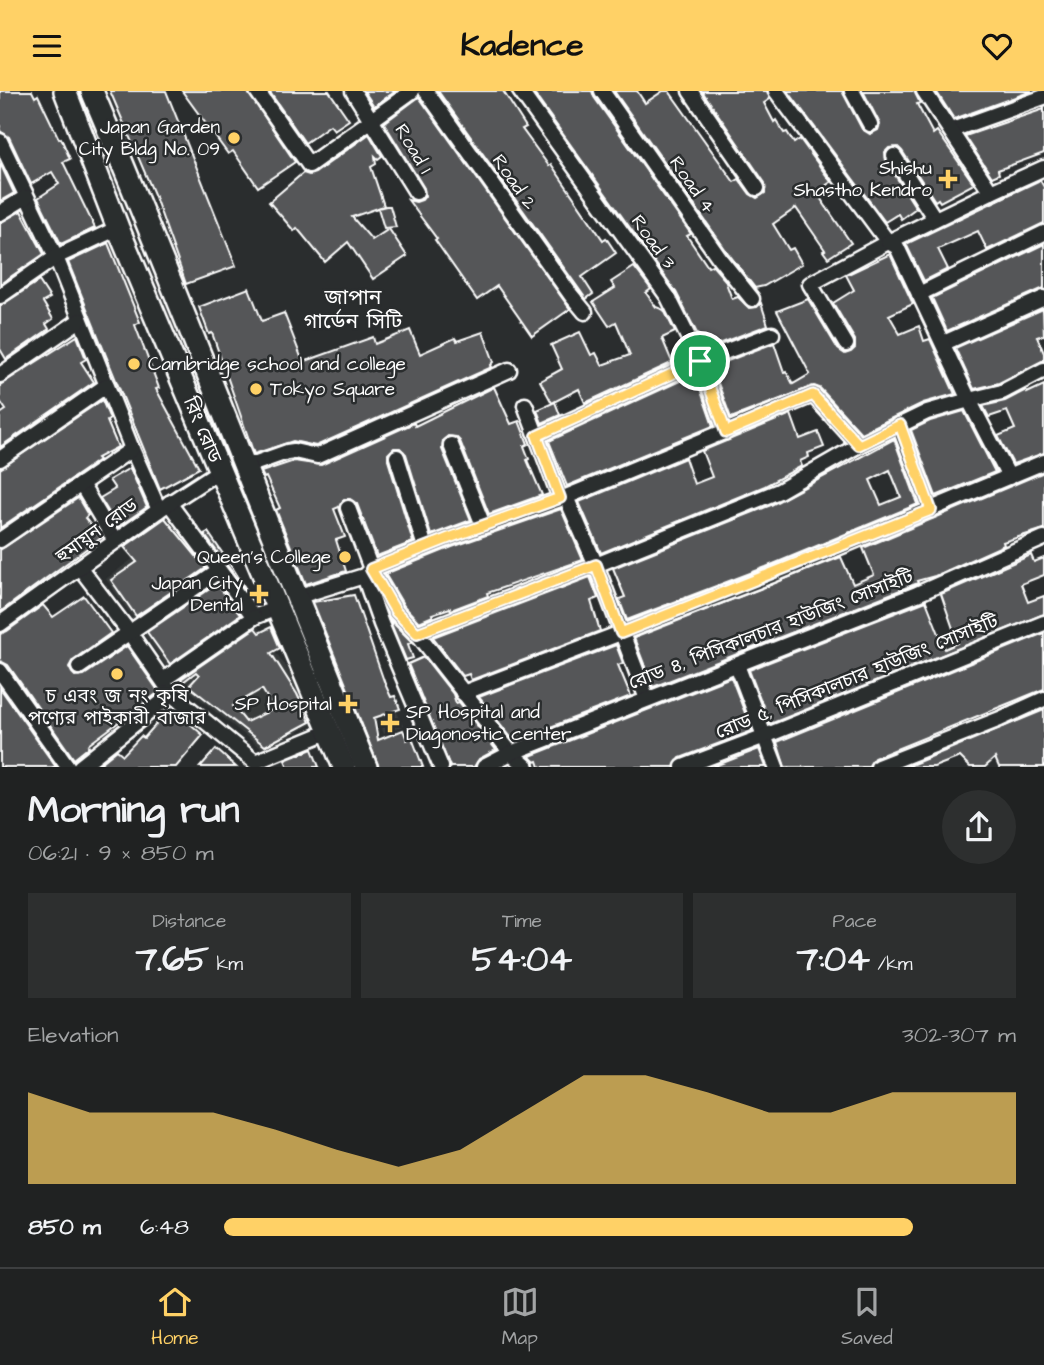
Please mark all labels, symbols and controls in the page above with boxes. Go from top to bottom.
text: Kadence [461,23,583,68]
icon: menu [28,27,66,65]
icon: heart [978,27,1016,65]
place label: Japan Garden City Bldg No. 09 [79,114,220,164]
street label: Road 1 [388,119,439,179]
marker: Japan Garden City Bldg No. 09 [226,130,242,146]
street label: Road 2 [485,149,543,215]
street label: Road 4 [663,151,722,219]
place label: Shishu Shastho Kendro [794,155,932,204]
marker: Shishu Shastho Kendro [938,169,958,189]
street label: Road 3 [624,209,682,275]
district label: জাপান গার্ডেন সিটি [304,283,403,336]
pin [670,331,730,391]
icon: arrive [681,342,719,380]
place label: Cambridge school and college [148,351,406,379]
marker: Cambridge school and college [126,356,142,372]
place label: Tokyo Square [270,376,395,404]
marker: Tokyo Square [248,381,264,397]
street label: রিং রোড [176,392,228,467]
street label: হুমায়ুন রোড [50,492,144,570]
place label: Queen's College [197,544,331,572]
marker: Queen's College [337,549,353,565]
street label: রোড ৪, পিসিকালচার হাউজিং সোসাইটি [625,563,918,697]
place label: Japan City Dental [151,570,244,619]
marker: Japan City Dental [249,584,269,604]
street label: রোড ৫, পিসিকালচার হাউজিং সোসাইটি [711,608,1003,746]
marker: চ এবং জ নং কৃষি পণ্যের পাইকারী বাজার [109,666,125,682]
place label: চ এবং জ নং কৃষি পণ্যের পাইকারী বাজার [28,683,207,732]
place label: SP Hospital [235,691,332,718]
marker: SP Hospital [338,694,358,714]
place label: SP Hospital and Diagonostic center [406,699,572,749]
marker: SP Hospital and Diagonostic center [380,713,400,733]
text: Morning run [28,785,240,837]
button: share [942,790,1016,864]
text: 06:21 · 9 × 850 m [28,837,214,869]
text: Distance [152,908,226,935]
text: Time [502,908,542,935]
text: Pace [833,908,877,935]
text: 7.65 [136,935,209,984]
text: 54:04 [472,935,572,984]
text: 7:04 [797,935,870,984]
text: km [209,951,243,978]
text: /km [870,951,913,978]
text: Elevation [28,1019,119,1051]
text: 302–307 m [902,1019,1016,1051]
text: 850 m [28,1211,101,1243]
text: 6:48 [140,1211,189,1243]
tab: Home [151,1283,198,1352]
tab: Map [501,1283,539,1352]
tab: Saved [841,1283,893,1352]

